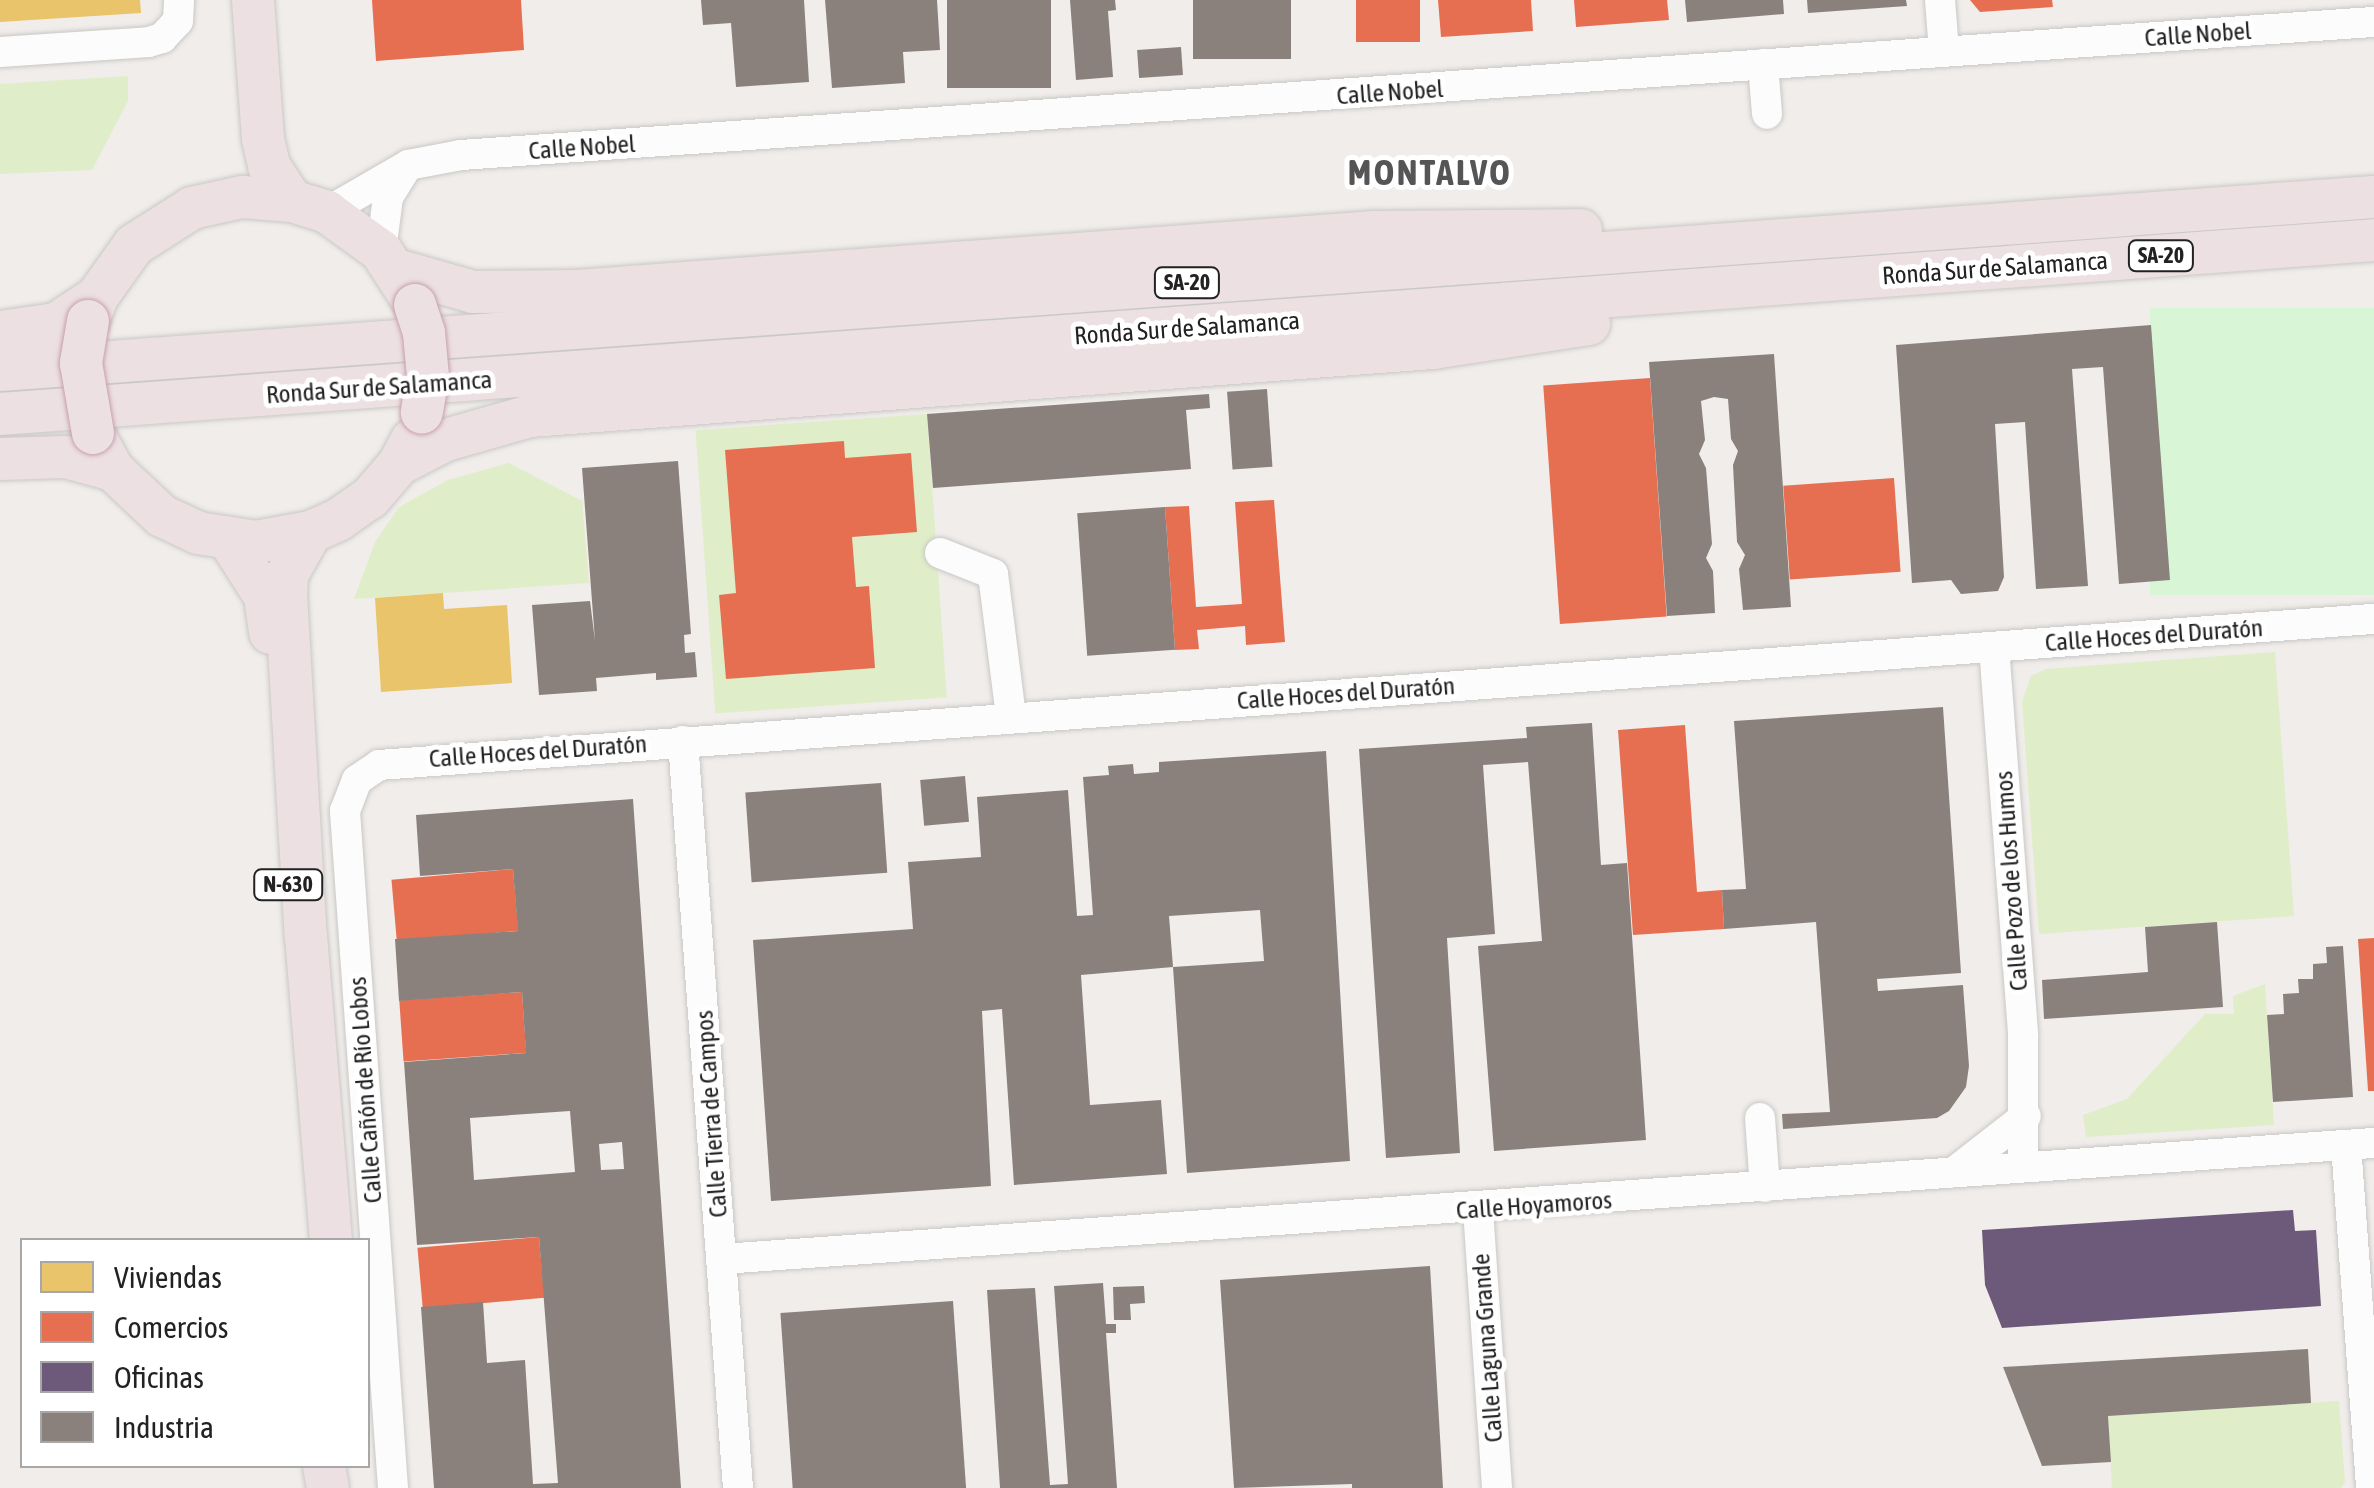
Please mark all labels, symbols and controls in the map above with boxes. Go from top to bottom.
street label: Calle Nobel [2144,15,2252,53]
street label: Calle Nobel [1336,73,1444,111]
street label: Calle Nobel [528,128,636,166]
district label: MONTALVO [1348,151,1512,193]
road number: SA-20 [2126,239,2196,273]
street label: Ronda Sur de Salamanca [1881,245,2109,291]
road number: SA-20 [1152,266,1222,300]
street label: Ronda Sur de Salamanca [1073,305,1301,351]
street label: Ronda Sur de Salamanca [265,364,493,410]
street label: Calle Hoces del Duratón [2044,612,2264,658]
street label: Calle Hoces del Duratón [1236,670,1456,716]
street label: Calle Hoces del Duratón [428,728,648,774]
street label: Calle Pozo de los Humos [1988,770,2034,992]
road number: N-630 [253,868,323,902]
street label: Calle Cañón de Río Lobos [342,976,388,1204]
street label: Calle Tierra de Campos [689,1009,733,1219]
street label: Calle Hoyamoros [1455,1185,1613,1225]
legend [20,1238,370,1468]
street label: Calle Laguna Grande [1465,1253,1509,1443]
text: Viviendas [114,1260,222,1294]
text: Comercios [114,1310,228,1344]
text: Oficinas [114,1360,204,1394]
text: Industria [114,1410,214,1444]

